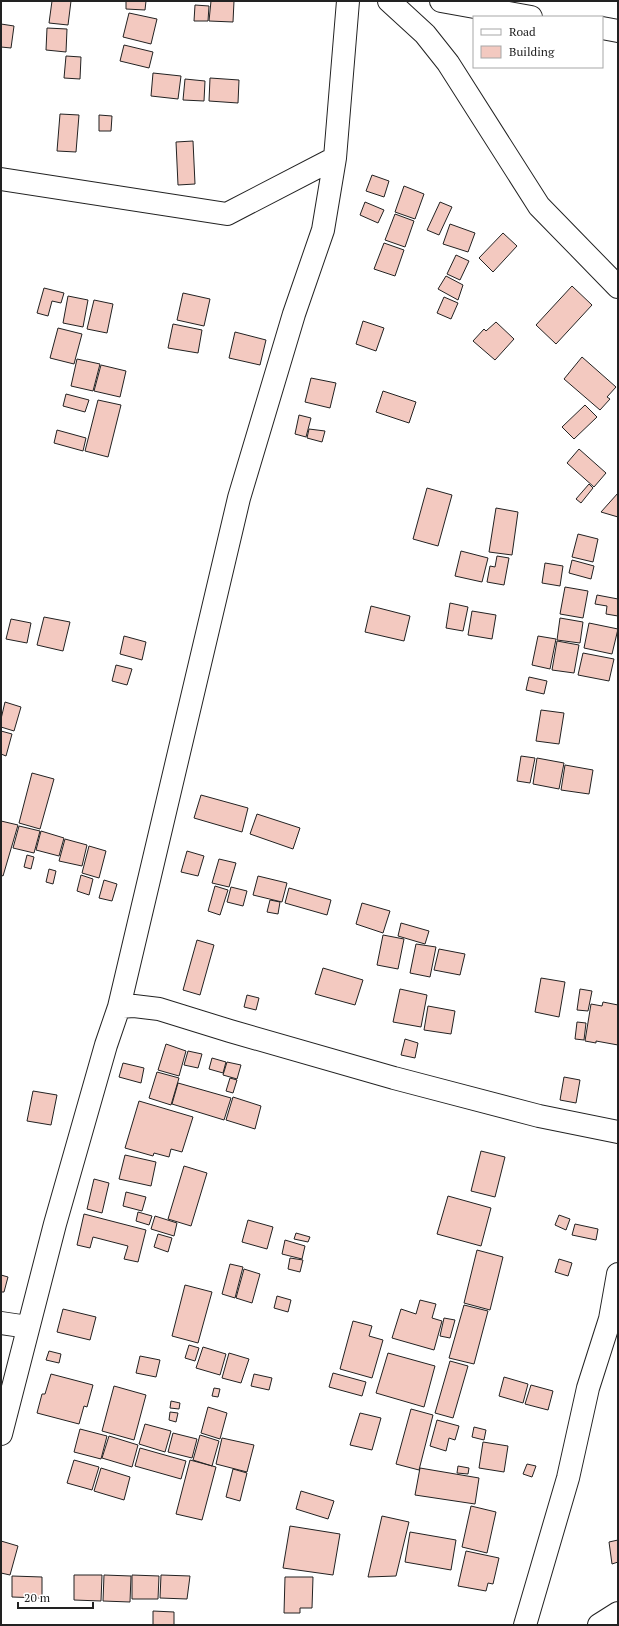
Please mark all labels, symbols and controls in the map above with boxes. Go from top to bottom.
legend [473,16,603,68]
text: Road [509,24,536,39]
text: Building [509,44,555,59]
scale bar [18,1584,93,1610]
text: 20 m [24,1590,51,1605]

